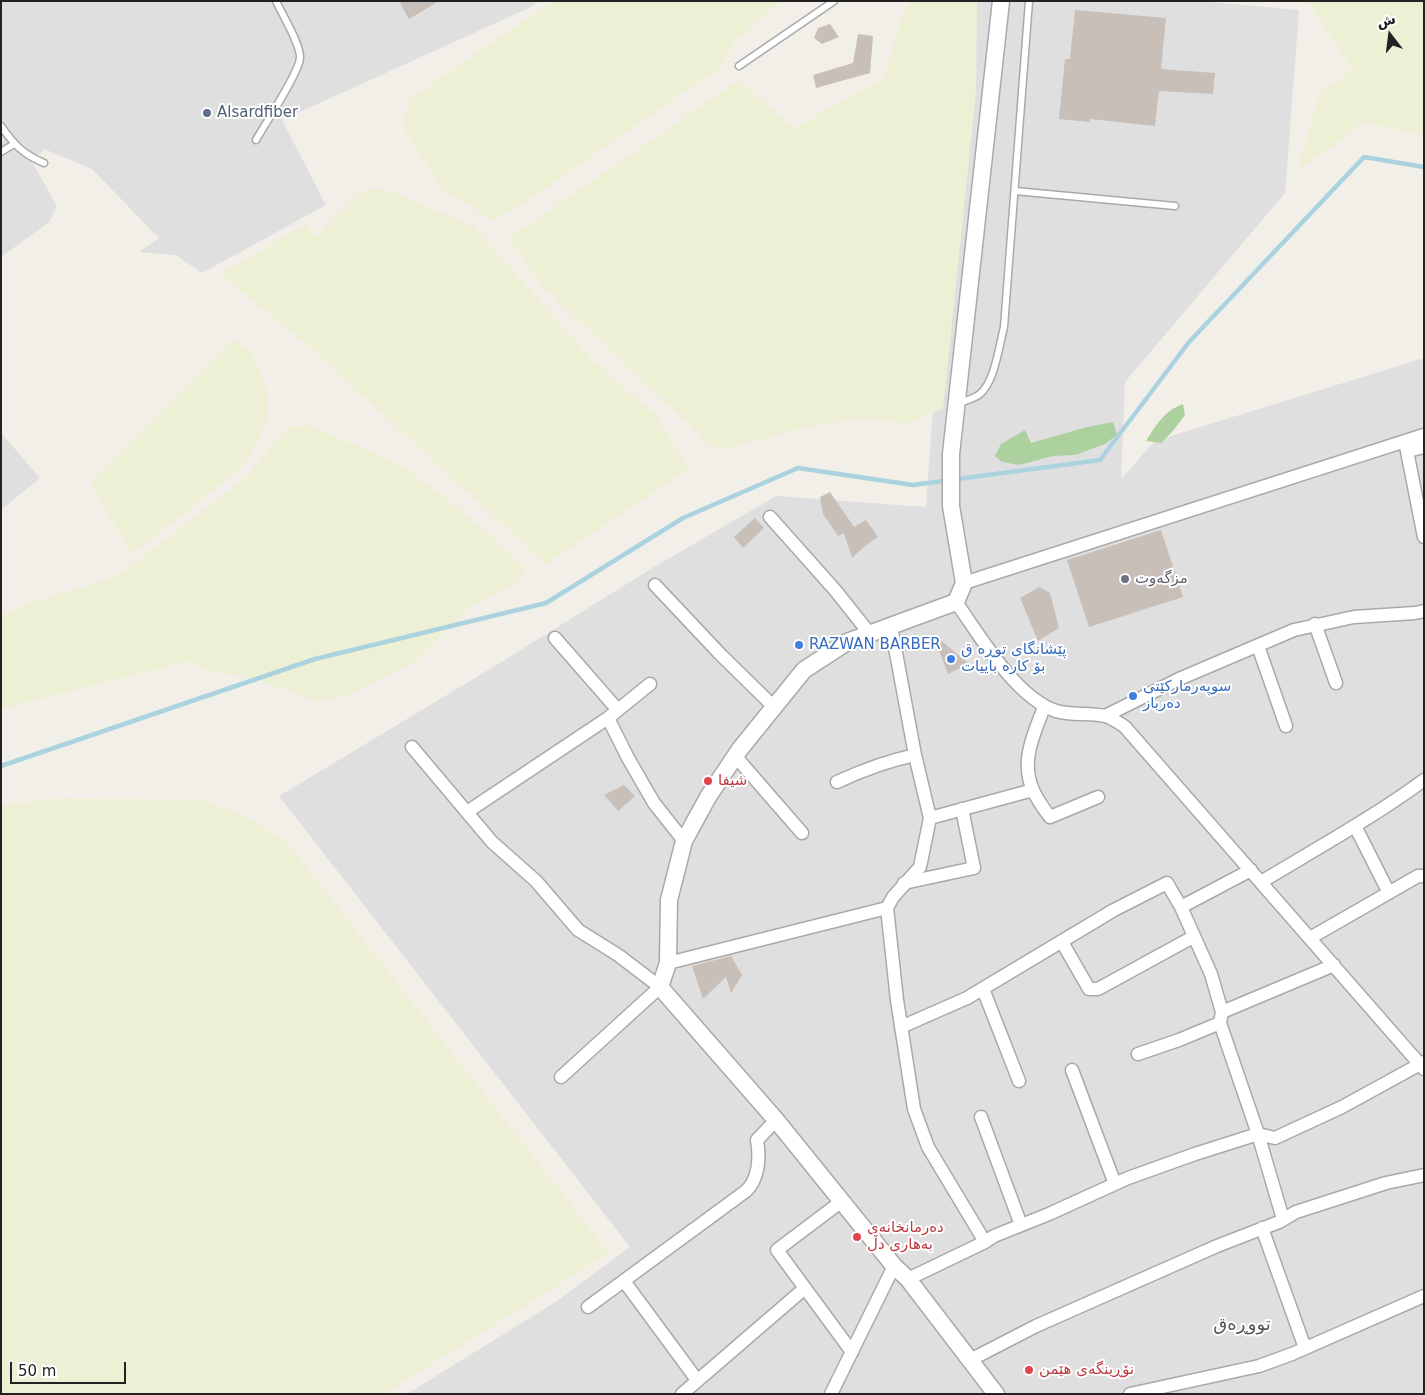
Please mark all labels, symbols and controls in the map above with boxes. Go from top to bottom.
north arrow [1365,10,1415,60]
text: ش [1375,10,1398,31]
place label: Alsardfiber [217,104,298,122]
marker: Alsardfiber [201,107,213,119]
place label: مزگه‌وت [1135,570,1188,588]
marker: مزگه‌وت [1119,573,1131,585]
place label: RAZWAN BARBER [809,636,941,654]
marker: RAZWAN BARBER [793,639,805,651]
place label: پێشانگای توڕه ق بۆ کاره باییات [961,641,1067,676]
marker: پێشانگای توڕه ق بۆ کاره باییات [945,653,957,665]
place label: سوپەرمارکێتی دەرباز [1143,678,1231,713]
marker: سوپەرمارکێتی دەرباز [1127,690,1139,702]
place label: شیفا [718,772,747,790]
marker: شیفا [702,775,714,787]
place label: دەرمانخانەی بەهاری دڵ [867,1219,944,1254]
marker: دەرمانخانەی بەهاری دڵ [851,1231,863,1243]
district label: تووڕەق [1213,1314,1271,1336]
scale bar [12,1352,129,1384]
place label: نۆڕینگەی هێمن [1039,1361,1134,1379]
text: 50 m [18,1362,56,1380]
marker: نۆڕینگەی هێمن [1023,1364,1035,1376]

